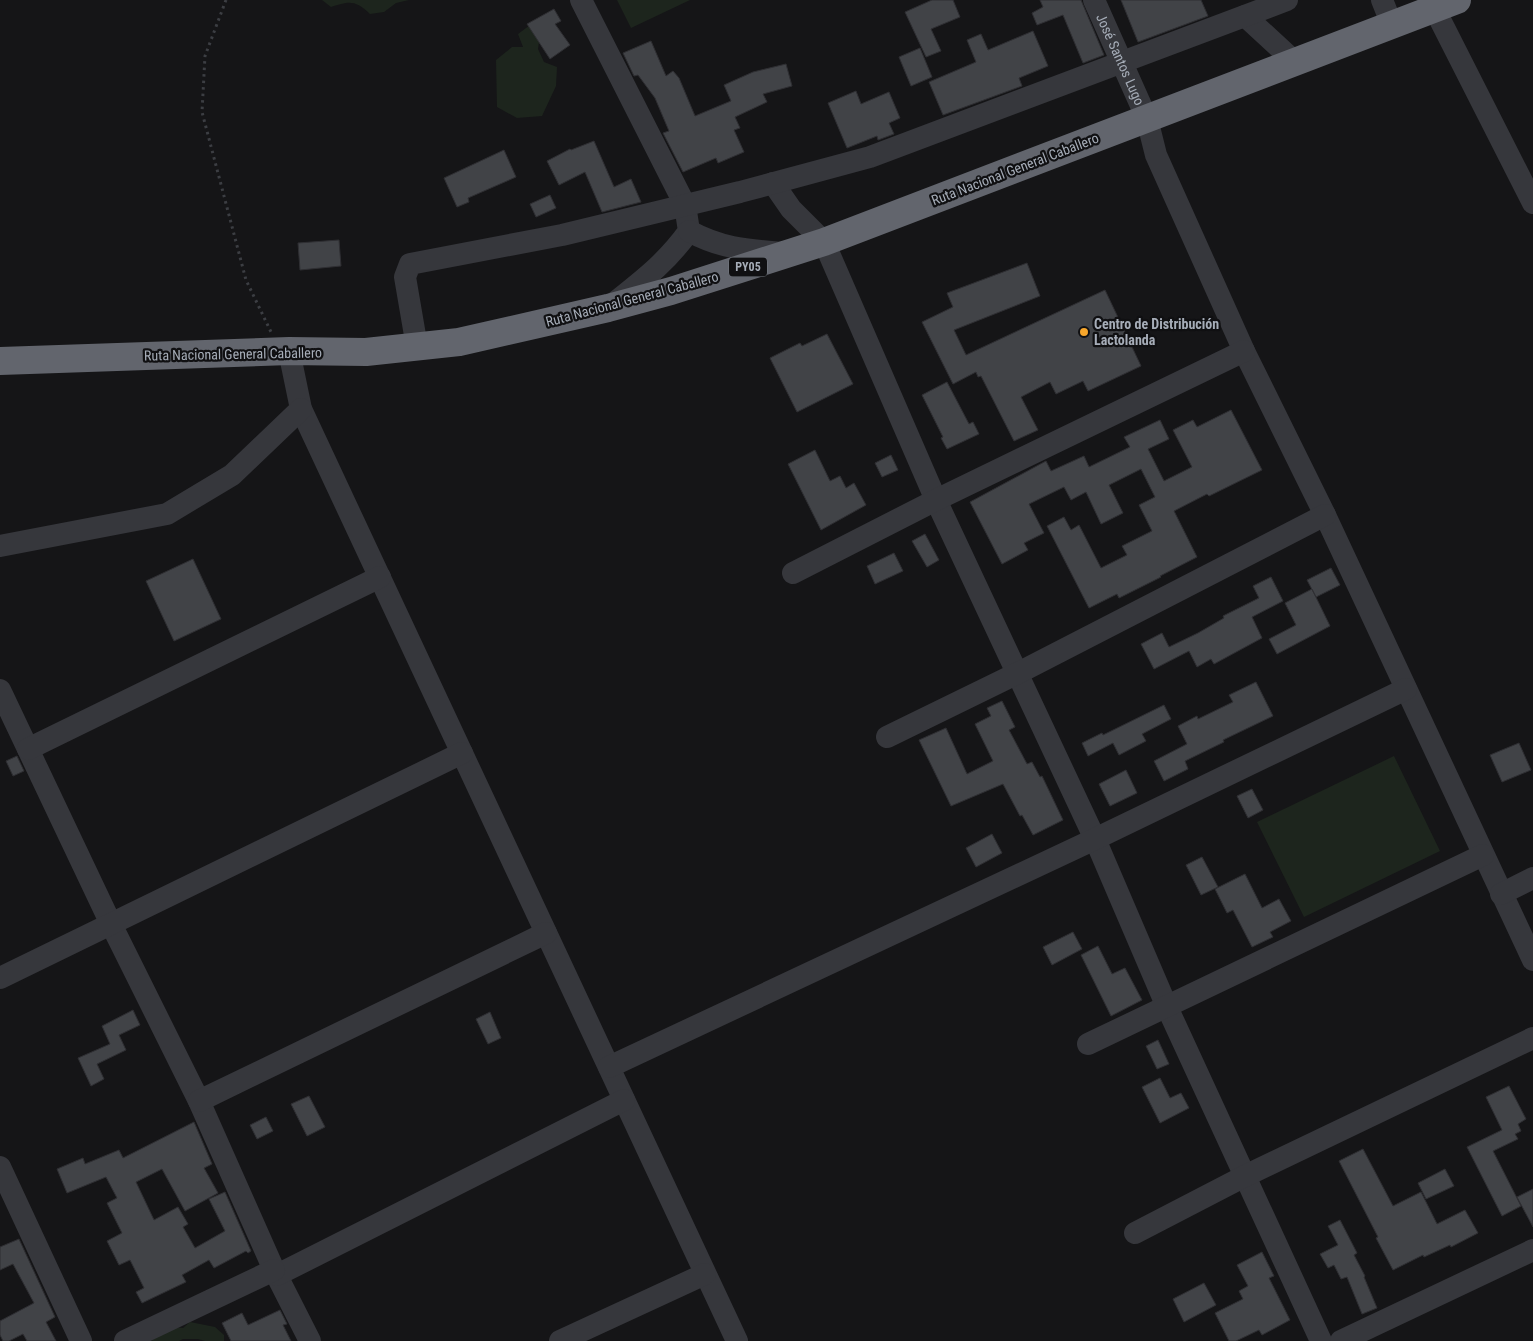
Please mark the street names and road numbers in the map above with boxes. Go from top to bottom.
street label: José Santos Lugo [1093,11,1148,108]
street label: Ruta Nacional General Caballero [929,130,1101,208]
road number: PY05 [729,258,767,276]
street label: Ruta Nacional General Caballero [544,268,720,330]
street label: Ruta Nacional General Caballero [144,344,322,364]

